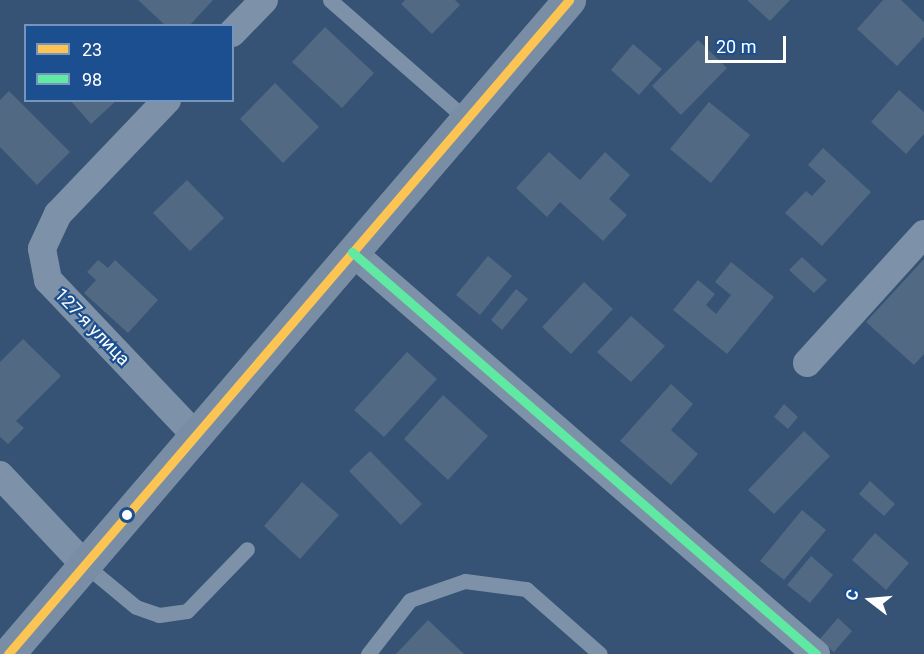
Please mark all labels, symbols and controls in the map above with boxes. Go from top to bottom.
legend [24,24,234,102]
scale bar [708,24,789,62]
text: 20 m [716,36,756,57]
text: 23 [82,39,102,60]
text: 98 [82,69,102,90]
street label: 127-я улица [50,284,134,370]
unlabelled marker [121,509,133,521]
north arrow [840,570,900,630]
text: С [842,587,863,603]

